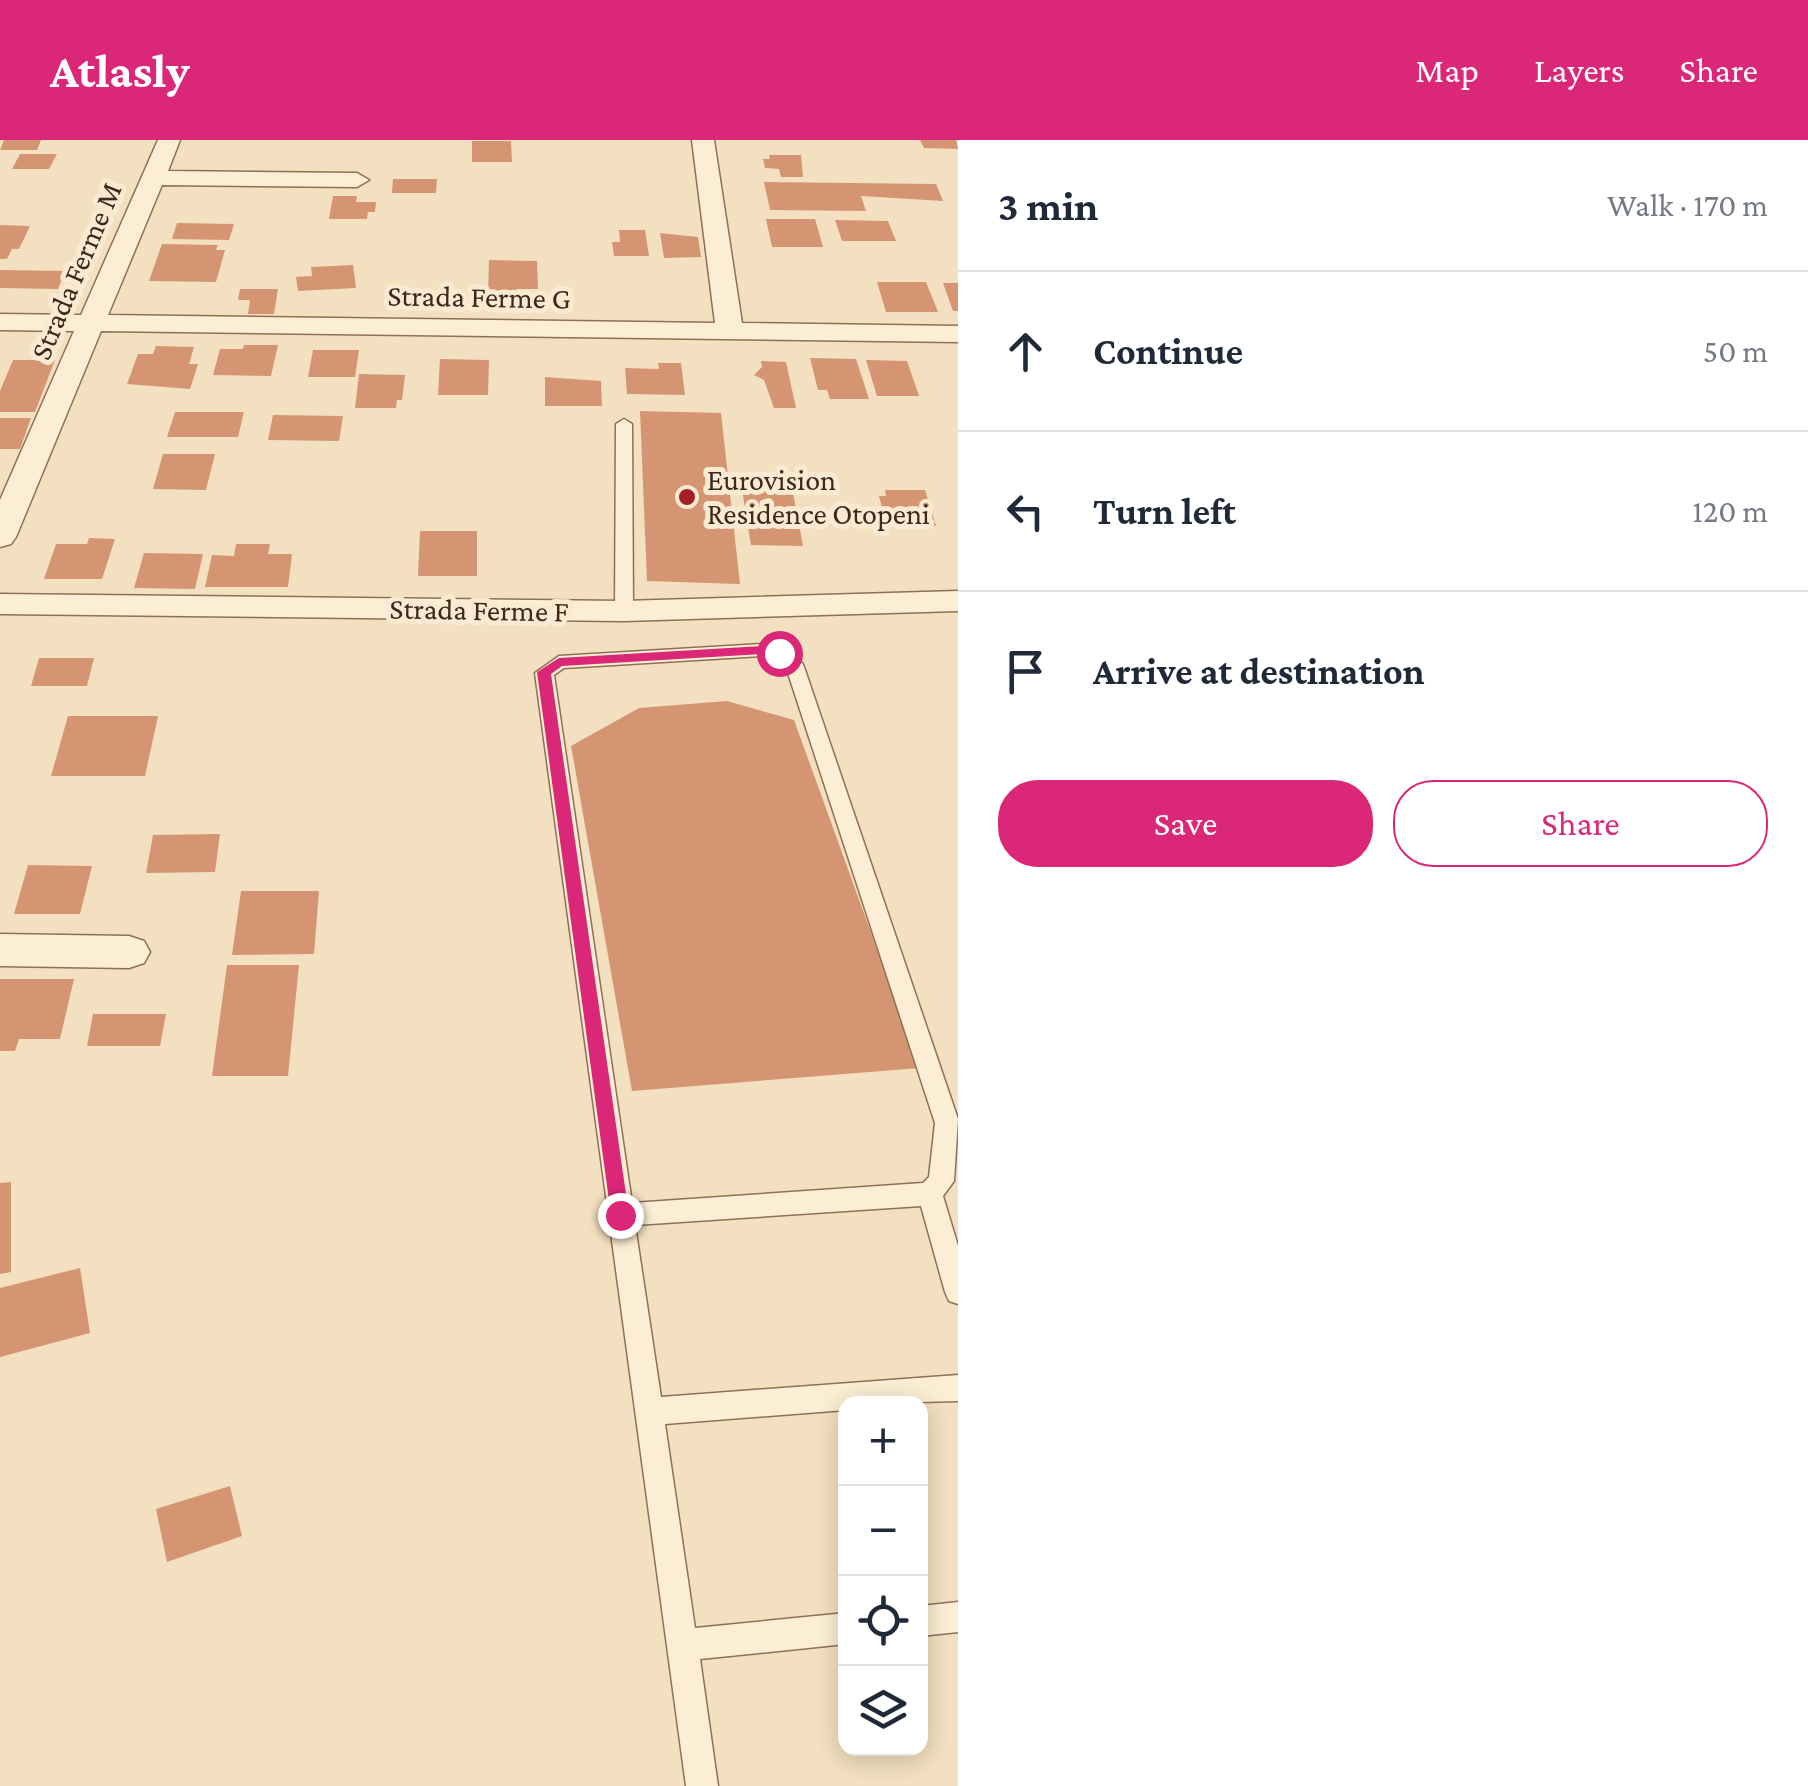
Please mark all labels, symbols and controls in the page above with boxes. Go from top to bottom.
text: Atlasly [50,44,190,97]
text: Map [1415,51,1479,90]
text: Layers [1534,51,1625,90]
text: Share [1680,51,1758,90]
street label: Strada Ferme M [23,177,128,364]
text: 3 min [998,182,1098,229]
text: Walk · 170 m [1607,187,1768,223]
street label: Strada Ferme G [387,278,571,315]
icon: ahead [998,324,1053,379]
text: Continue [1093,330,1243,372]
text: 50 m [1703,333,1768,369]
place label: Eurovision Residence Otopeni [707,463,930,531]
icon: left [998,484,1053,539]
marker: Eurovision Residence Otopeni [676,486,698,508]
text: Turn left [1093,490,1236,532]
text: 120 m [1692,493,1768,529]
street label: Strada Ferme F [389,591,569,628]
route start [757,631,803,677]
icon: arrive [998,644,1053,699]
text: Arrive at destination [1093,650,1425,692]
button: Save [998,780,1373,867]
button: Share [1393,780,1768,867]
route end [598,1193,644,1239]
map controls [838,1396,928,1756]
button: + [838,1396,928,1486]
button: − [838,1486,928,1576]
button: locate [838,1576,928,1666]
button: layers [838,1666,928,1756]

